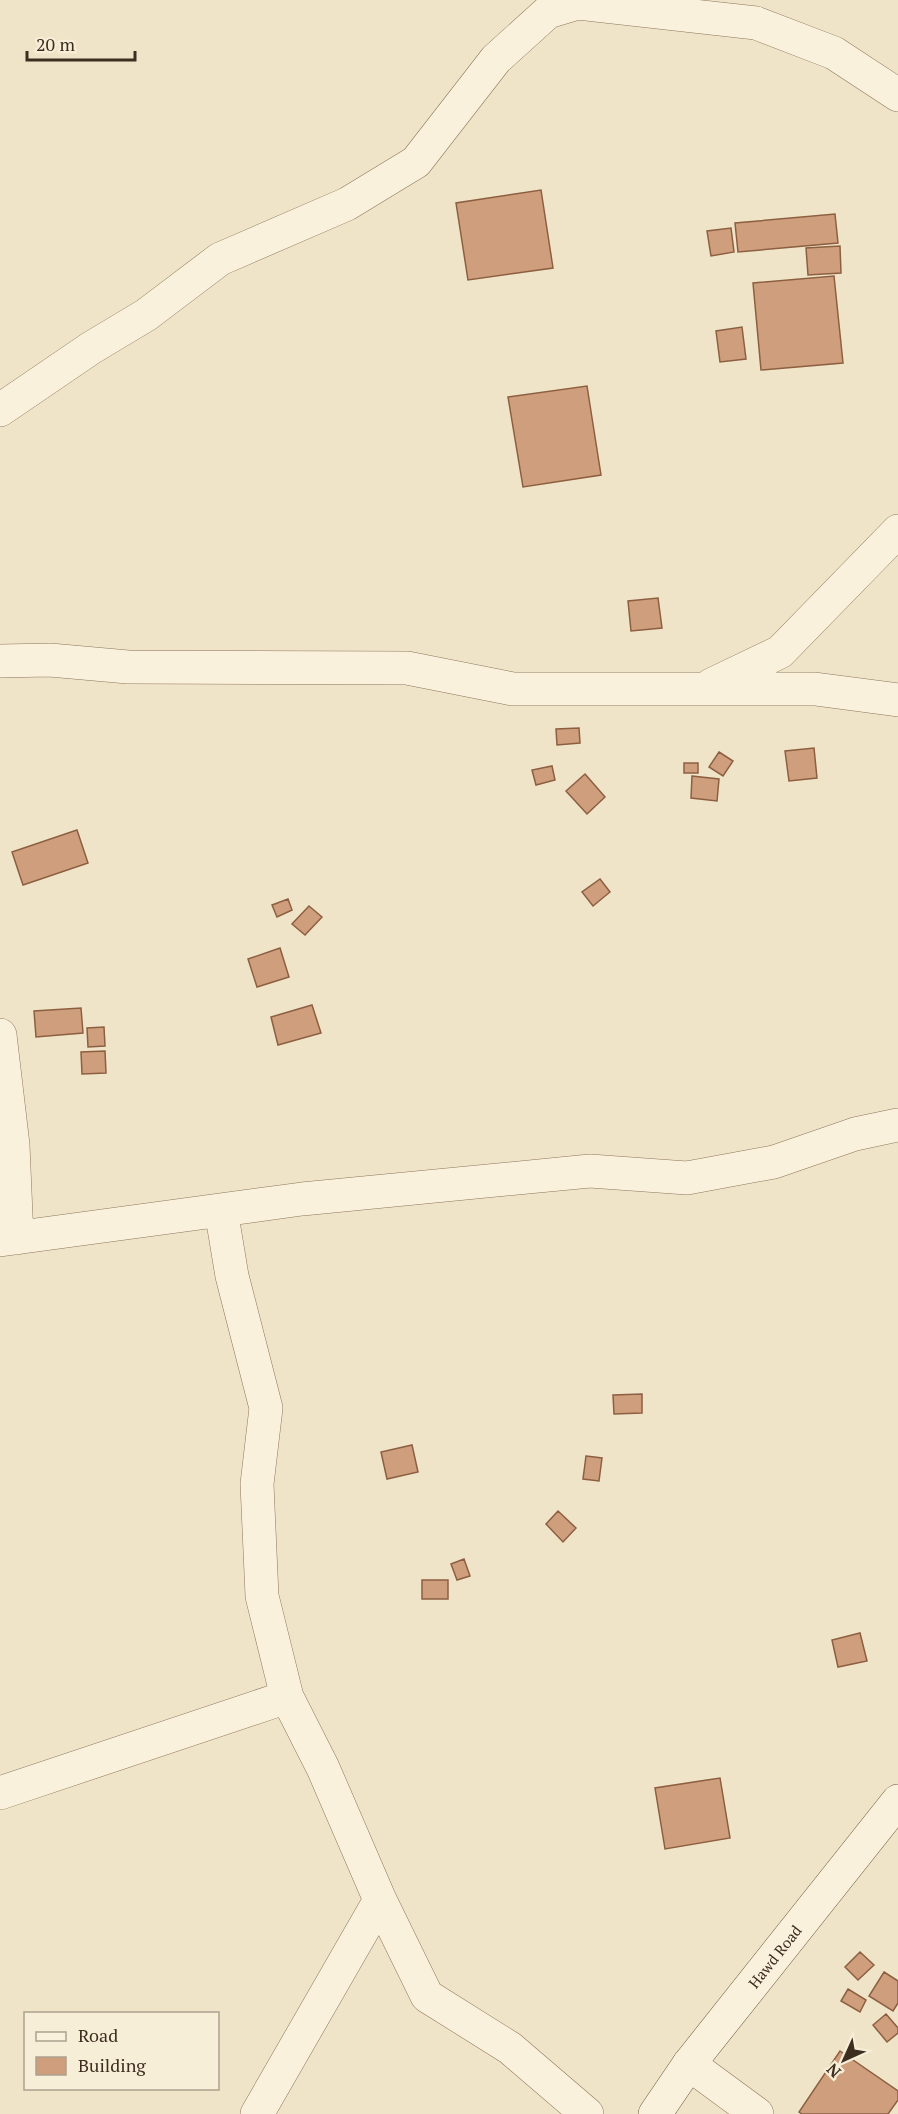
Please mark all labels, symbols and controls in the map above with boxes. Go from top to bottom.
scale bar [27,24,135,62]
text: 20 m [36,32,76,56]
street label: Hawd Road [743,1921,806,1992]
legend [24,2012,219,2090]
text: Road [78,2023,118,2047]
north arrow [814,2030,874,2090]
text: Building [78,2053,146,2077]
text: N [821,2059,845,2083]

